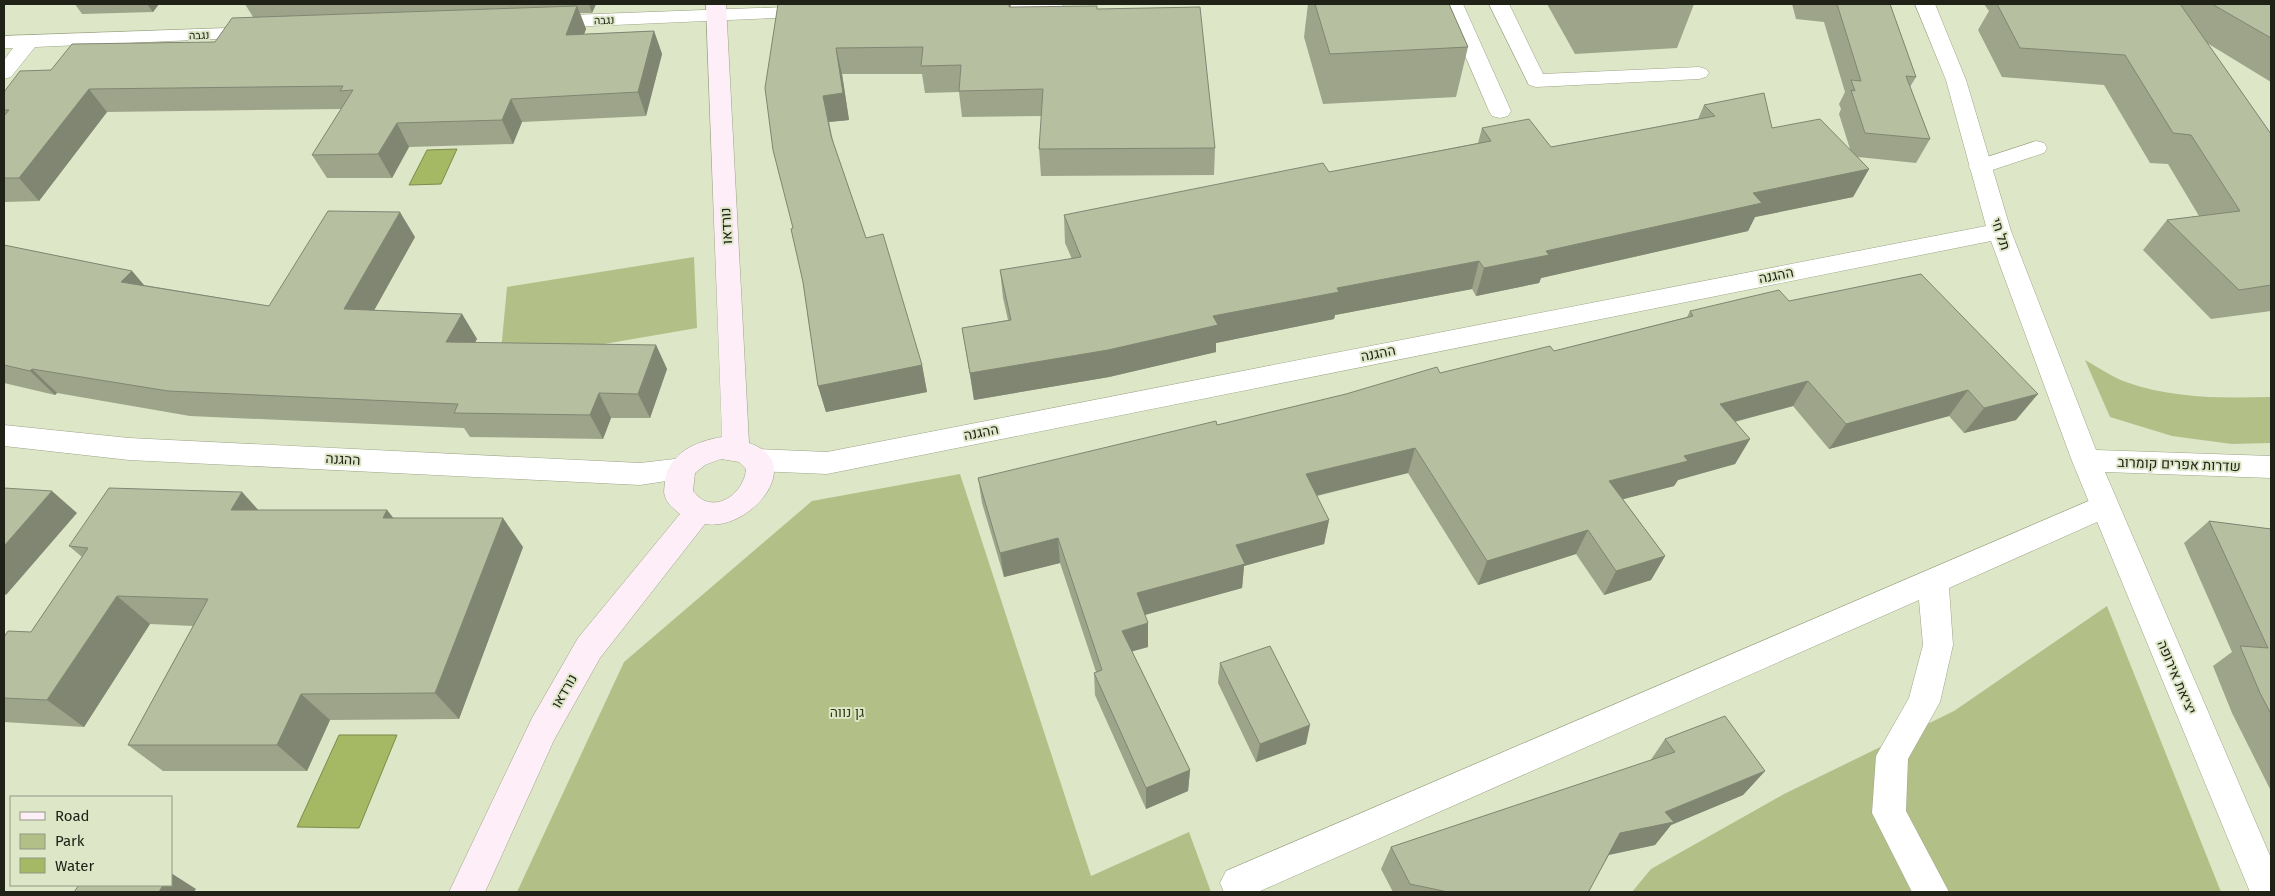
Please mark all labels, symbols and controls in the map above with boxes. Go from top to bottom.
street label: נגבה [594,14,614,27]
street label: נגבה [189,29,209,42]
street label: נורדאו [717,207,736,245]
street label: תל חי [1987,216,2014,252]
street label: ההגנה [1757,264,1795,287]
street label: ההגנה [1359,342,1397,365]
street label: ההגנה [962,421,1000,444]
street label: ההגנה [325,450,361,469]
street label: שדרות אפרים קומרוב [2117,454,2241,475]
street label: יציאת אירופה [2153,638,2200,717]
street label: נורדאו [548,671,581,711]
park label: גן נווה [830,704,864,721]
legend [10,796,172,886]
text: Road [55,807,90,825]
text: Park [55,832,85,850]
text: Water [55,857,94,875]

